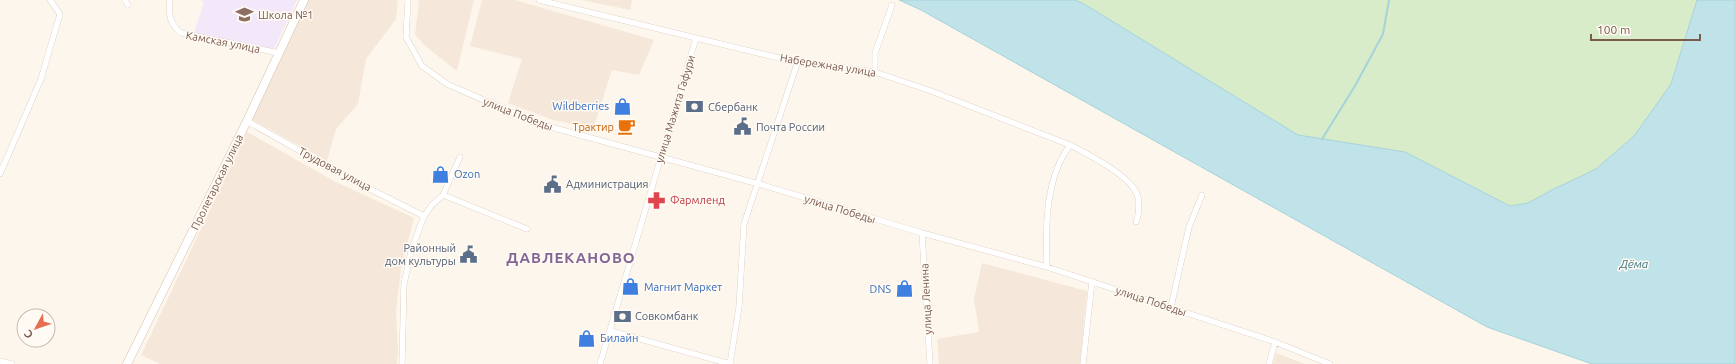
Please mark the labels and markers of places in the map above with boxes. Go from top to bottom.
school or university icon: Школа №1 [235,5,255,25]
place label: Школа №1 [258,9,313,21]
shop icon: Wildberries [612,96,632,116]
bank icon: Сбербанк [685,97,705,117]
place label: Wildberries [552,100,609,112]
place label: Сбербанк [708,101,758,113]
cafe icon: Трактир [617,117,637,137]
public building icon: Почта России [733,117,753,137]
place label: Трактир [573,121,614,133]
place label: Почта России [756,121,825,133]
shop icon: Ozon [431,164,451,184]
place label: Ozon [454,168,480,180]
public building icon: Администрация [543,174,563,194]
place label: Администрация [566,178,648,190]
pharmacy icon: Фармленд [647,190,667,210]
place label: Фармленд [670,194,725,206]
place label: Районный дом культуры [385,242,456,267]
public building icon: Районный дом культуры [459,244,479,264]
shop icon: Магнит Маркет [621,277,641,297]
shop icon: DNS [894,279,914,299]
place label: Магнит Маркет [644,281,722,293]
place label: DNS [870,283,891,295]
bank icon: Совкомбанк [612,306,632,326]
place label: Совкомбанк [635,310,699,322]
shop icon: Билайн [577,328,597,348]
place label: Билайн [600,332,638,344]

